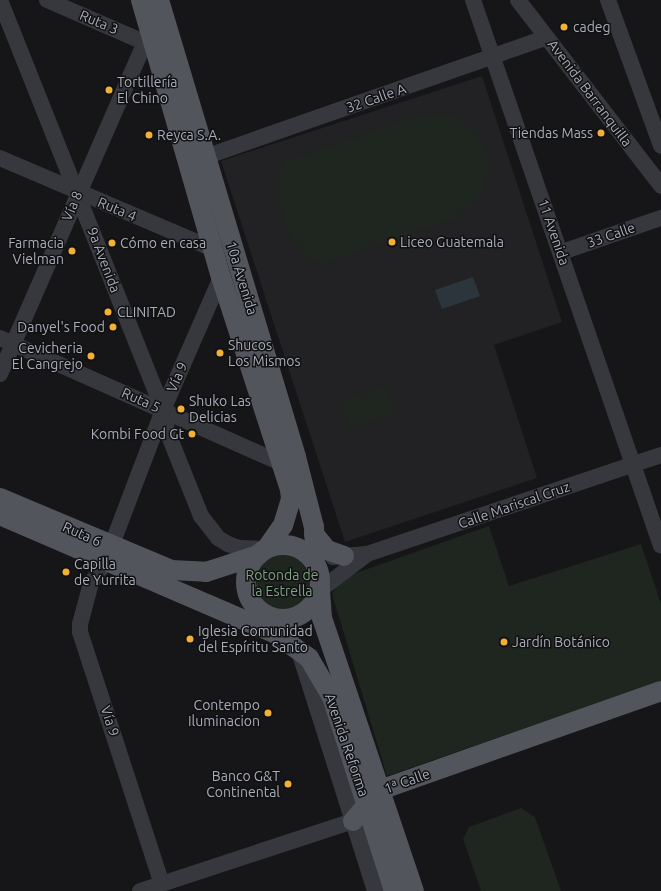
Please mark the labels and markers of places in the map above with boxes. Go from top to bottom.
place label: cadeg [573,19,611,35]
marker: cadeg [558,21,570,33]
place label: Tortillería El Chino [117,74,177,106]
marker: Tortillería El Chino [104,85,114,95]
place label: Tiendas Mass [510,125,593,141]
place label: Reyca S.A. [157,127,221,143]
marker: Tiendas Mass [596,128,606,138]
marker: Reyca S.A. [144,130,154,140]
place label: Liceo Guatemala [400,234,504,250]
place label: Farmacia Vielman [8,235,64,268]
place label: Cómo en casa [120,235,206,251]
marker: Liceo Guatemala [387,237,397,247]
marker: Cómo en casa [107,238,117,248]
marker: Farmacia Vielman [67,246,77,256]
place label: CLINITAD [117,304,176,320]
marker: CLINITAD [102,306,114,318]
place label: Danyel's Food [17,319,105,335]
marker: Danyel's Food [108,322,118,332]
place label: Shucos Los Mismos [228,337,301,370]
place label: Cevicheria El Cangrejo [12,340,83,372]
marker: Shucos Los Mismos [215,348,225,358]
marker: Cevicheria El Cangrejo [86,351,96,361]
place label: Shuko Las Delicias [189,393,251,426]
marker: Shuko Las Delicias [176,404,186,414]
place label: Kombi Food Gt [91,426,184,442]
marker: Kombi Food Gt [187,429,197,439]
place label: Capilla de Yurrita [74,556,136,588]
marker: Capilla de Yurrita [61,567,71,577]
place label: Iglesia Comunidad del Espíritu Santo [198,623,313,656]
marker: Iglesia Comunidad del Espíritu Santo [185,634,195,644]
place label: Jardín Botánico [512,634,610,650]
marker: Jardín Botánico [499,637,509,647]
place label: Contempo Iluminacion [188,697,260,730]
marker: Contempo Iluminacion [263,708,273,718]
place label: Banco G&T Continental [206,768,280,800]
marker: Banco G&T Continental [283,779,293,789]

